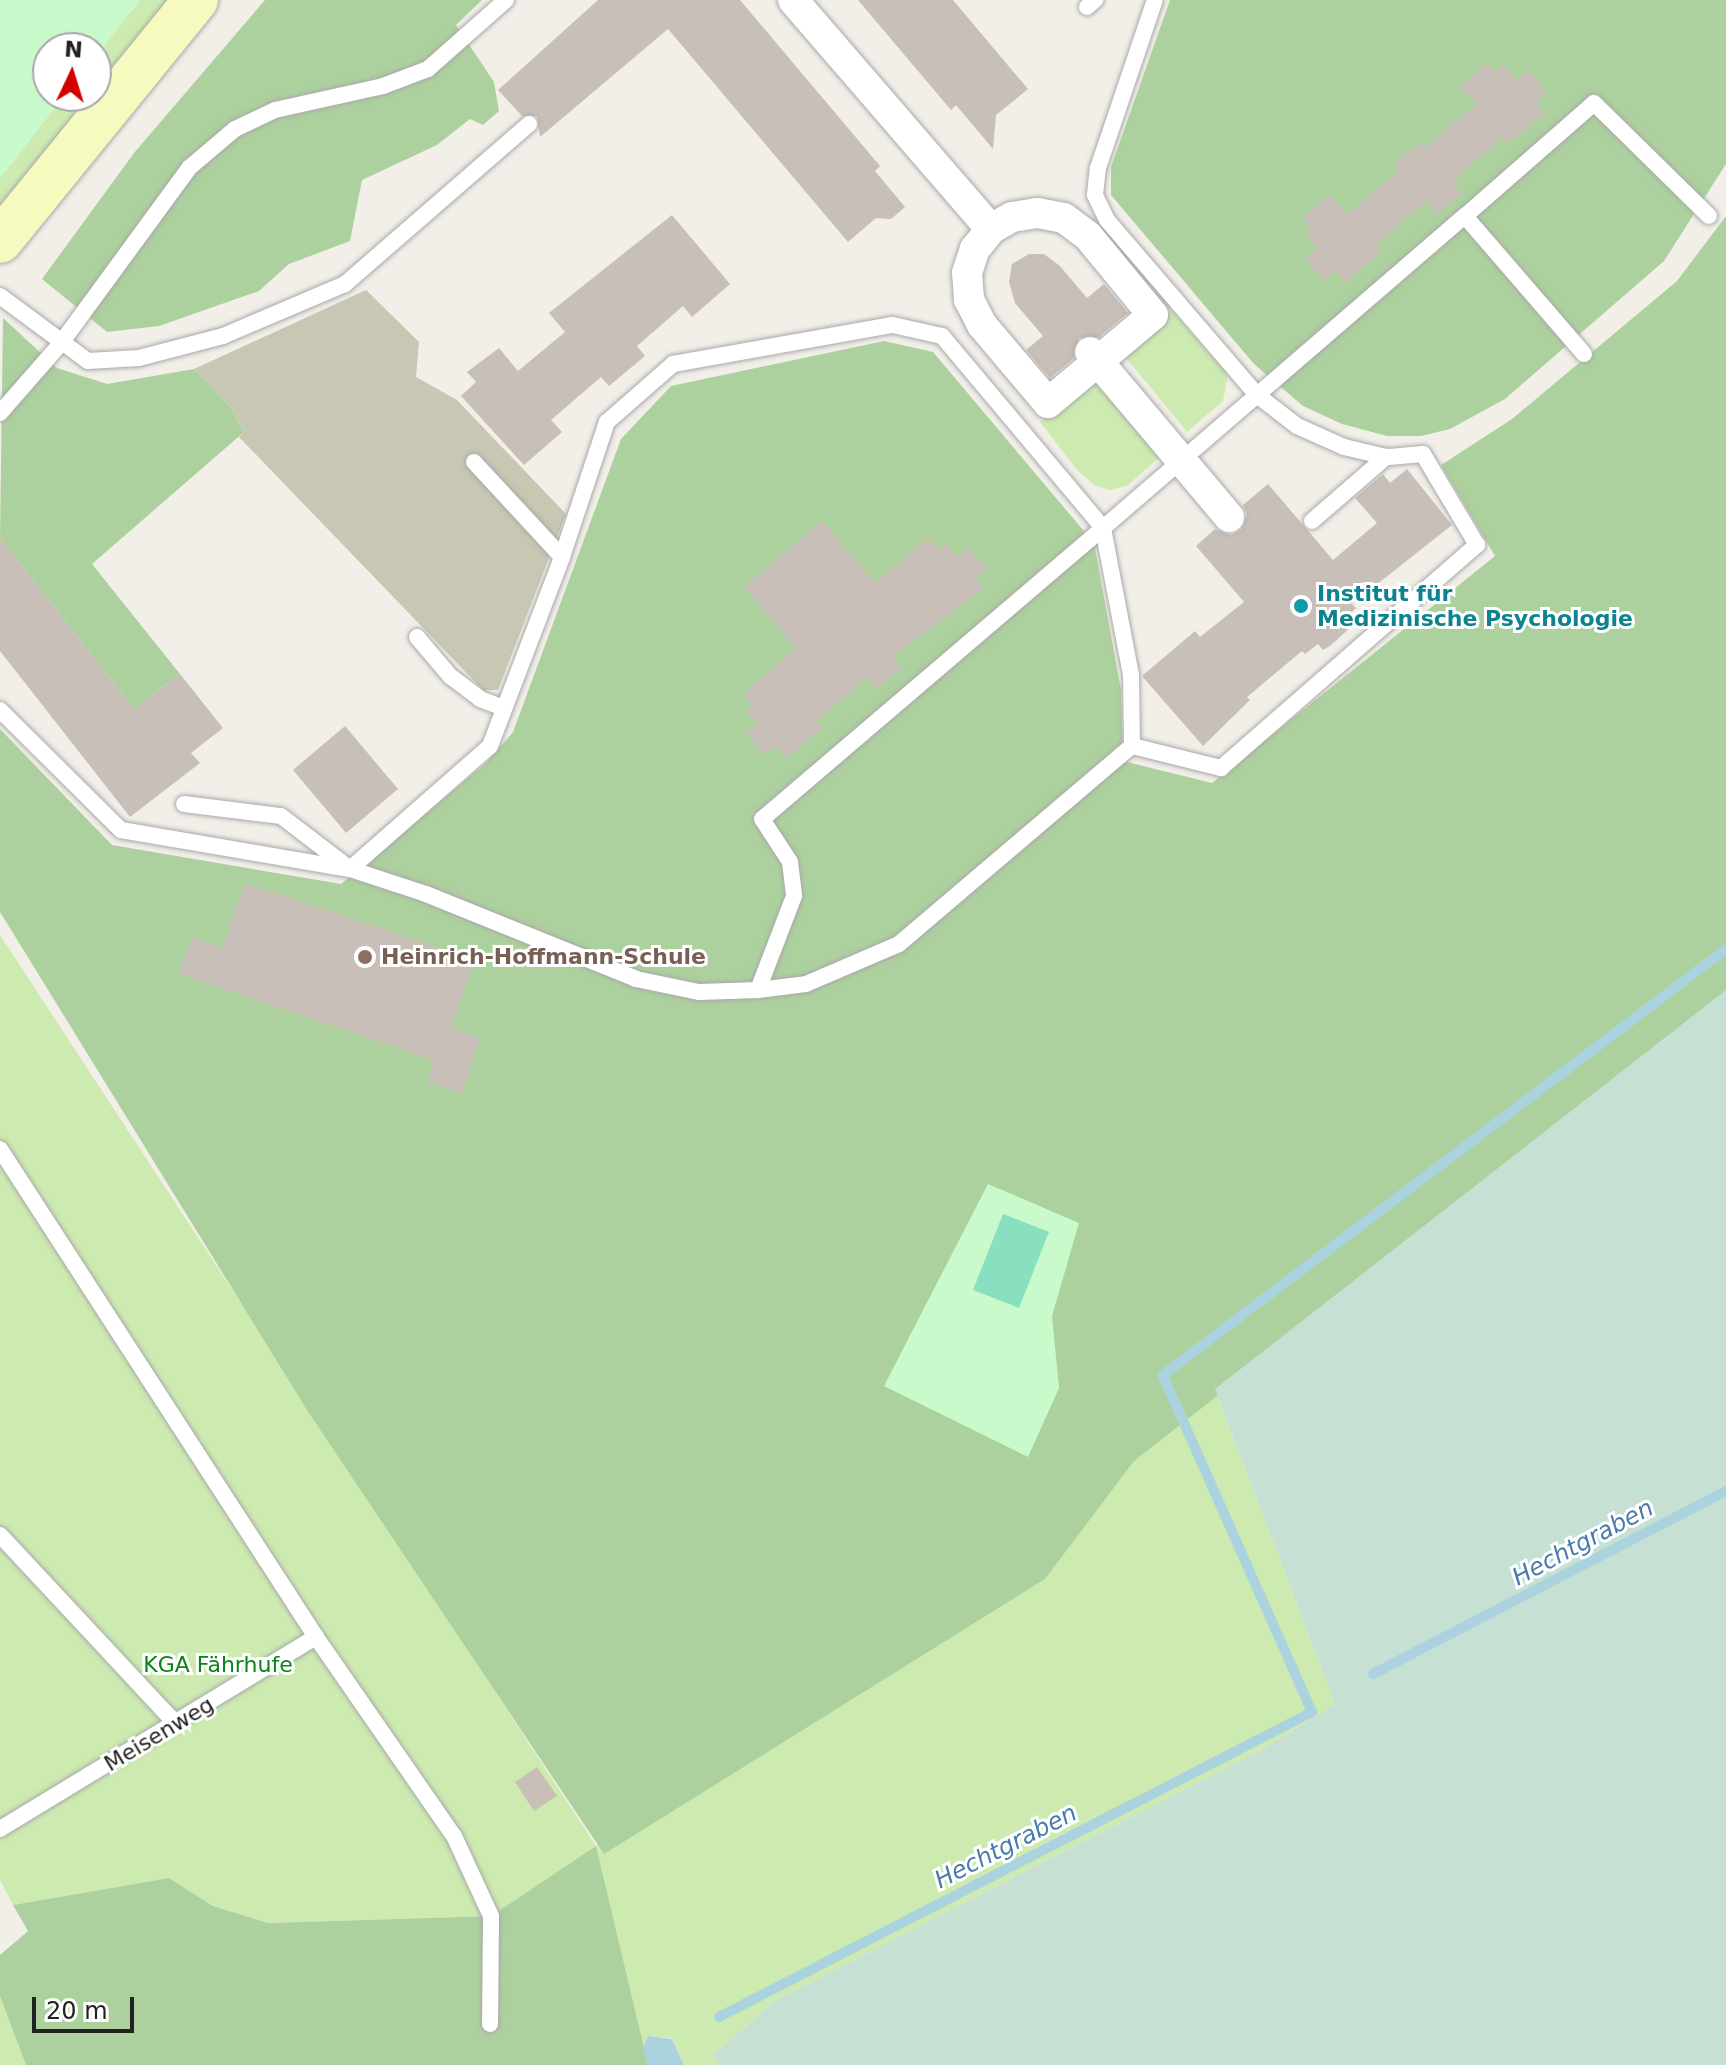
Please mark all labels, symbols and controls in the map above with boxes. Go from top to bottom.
north arrow [32,32,112,112]
text: N [64,36,84,63]
place label: Institut für Medizinische Psychologie [1317,580,1633,632]
marker: Institut für Medizinische Psychologie [1292,597,1310,615]
place label: Heinrich-Hoffmann-Schule [381,944,706,970]
marker: Heinrich-Hoffmann-Schule [356,948,374,966]
water label: Hechtgraben [1508,1494,1658,1592]
park label: KGA Fährhufe [143,1652,293,1678]
street label: Meisenweg [99,1691,219,1777]
water label: Hechtgraben [930,1799,1082,1895]
scale bar [36,1981,138,2031]
text: 20 m [46,1997,108,2025]

